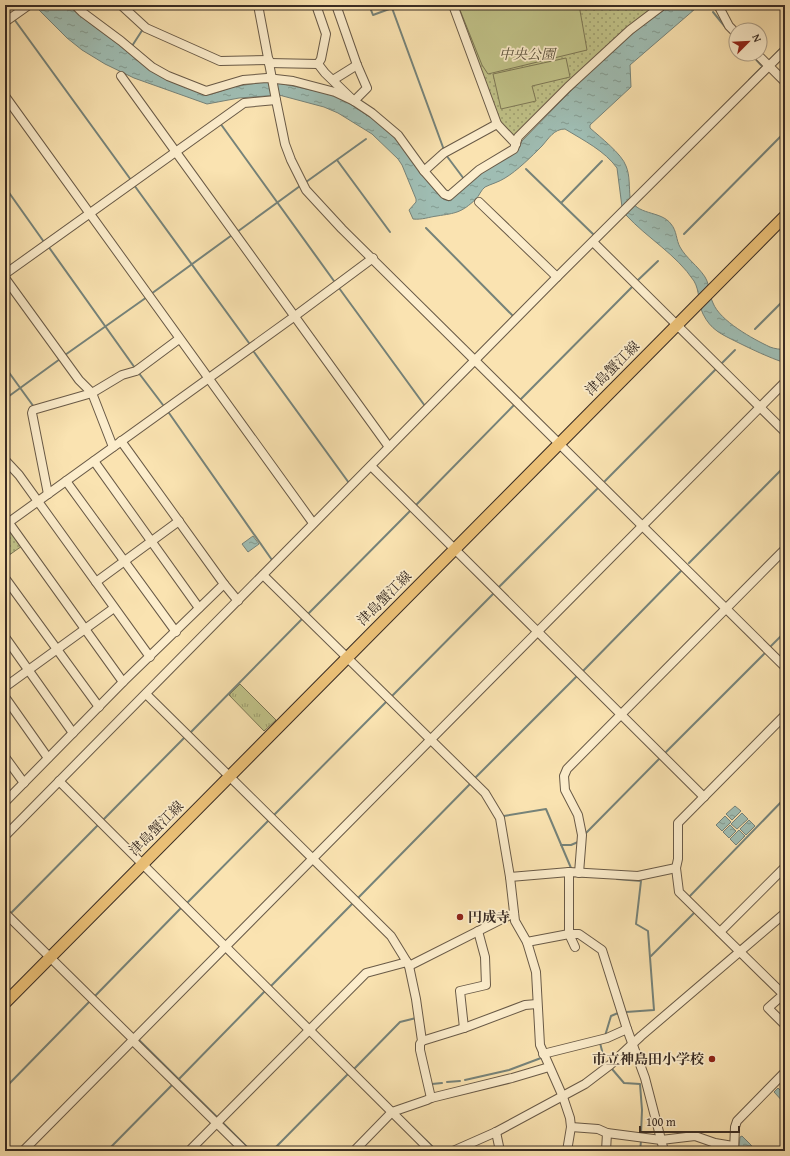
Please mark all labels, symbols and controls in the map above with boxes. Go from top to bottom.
north arrow [728,22,768,62]
text: N [748,31,766,45]
park label: 中央公園 [499,44,557,64]
street label: 津島蟹江線 [580,336,644,400]
street label: 津島蟹江線 [352,566,416,630]
street label: 津島蟹江線 [124,796,188,860]
place label: 円成寺 [468,907,510,927]
marker: 円成寺 [455,912,465,922]
place label: 市立神島田小学校 [592,1049,704,1069]
marker: 市立神島田小学校 [707,1054,717,1064]
scale bar [640,1108,739,1134]
text: 100 m [646,1113,676,1130]

